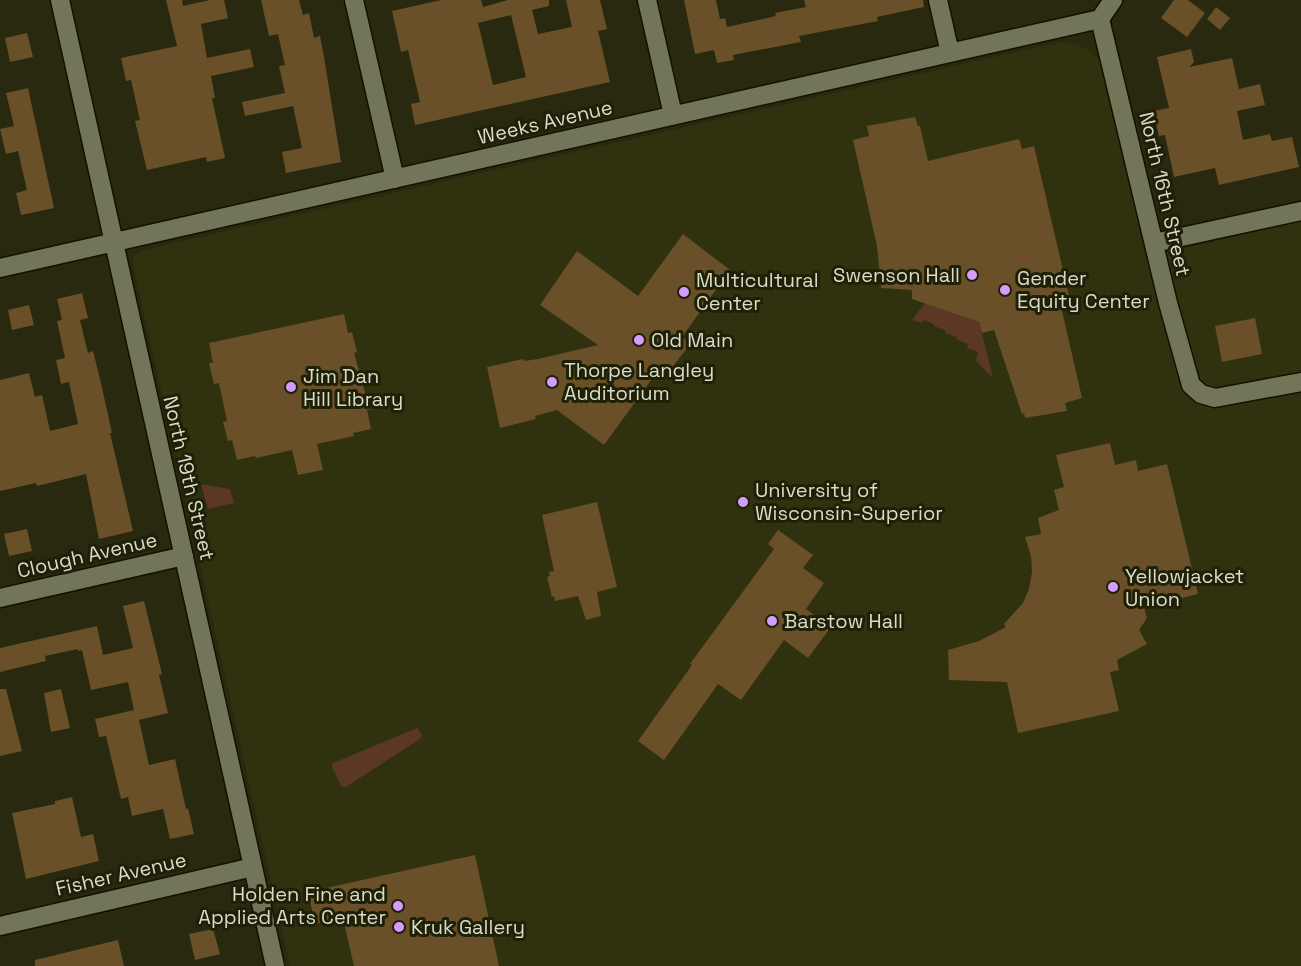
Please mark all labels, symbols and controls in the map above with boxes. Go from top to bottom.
street label: Weeks Avenue [475,94,615,150]
street label: North 16th Street [1133,109,1197,279]
place label: Swenson Hall [833,262,960,288]
place label: Gender Equity Center [1017,265,1150,314]
place label: Multicultural Center [696,267,819,316]
marker: Swenson Hall [965,268,979,282]
marker: Gender Equity Center [998,283,1012,297]
marker: Multicultural Center [677,285,691,299]
place label: Old Main [651,327,733,353]
marker: Old Main [632,333,646,347]
place label: Thorpe Langley Auditorium [564,357,714,406]
place label: Jim Dan Hill Library [303,363,403,412]
marker: Thorpe Langley Auditorium [545,375,559,389]
marker: Jim Dan Hill Library [284,380,298,394]
street label: North 19th Street [157,393,221,563]
place label: University of Wisconsin-Superior [755,477,943,526]
marker: University of Wisconsin-Superior [736,495,750,509]
street label: Clough Avenue [14,526,160,584]
place label: Yellowjacket Union [1125,563,1244,612]
marker: Yellowjacket Union [1106,580,1120,594]
place label: Barstow Hall [784,608,903,634]
marker: Barstow Hall [765,614,779,628]
street label: Fisher Avenue [53,846,189,902]
place label: Holden Fine and Applied Arts Center [198,881,386,930]
marker: Holden Fine and Applied Arts Center [391,899,405,913]
place label: Kruk Gallery [411,914,525,940]
marker: Kruk Gallery [392,920,406,934]

